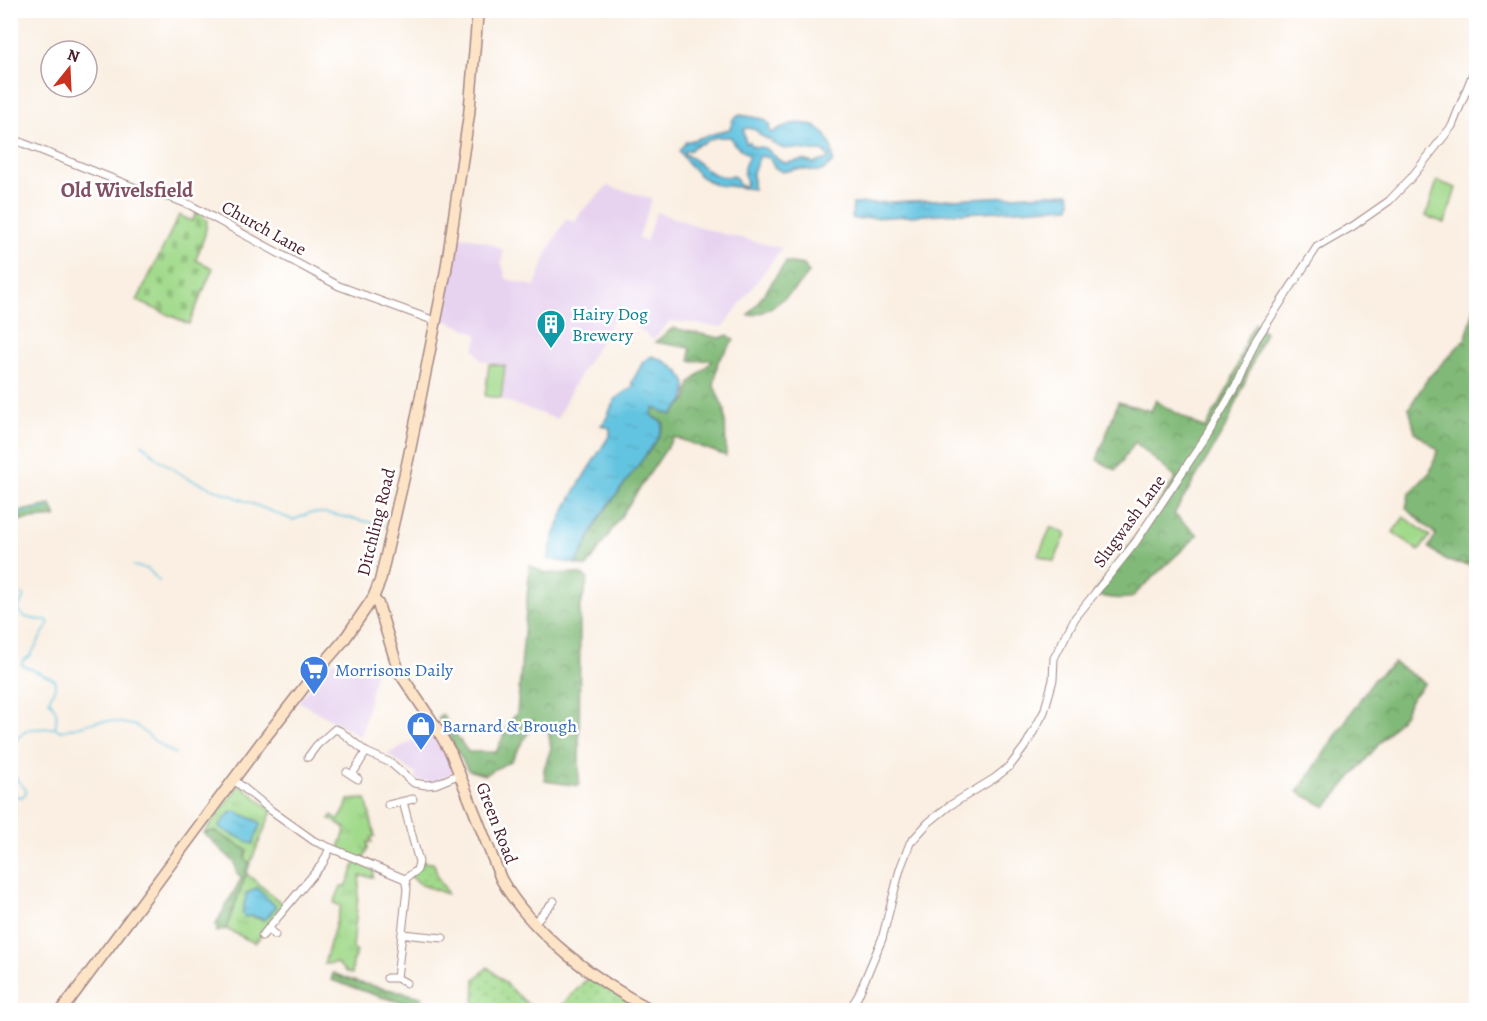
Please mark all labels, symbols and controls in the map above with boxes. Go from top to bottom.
north arrow [39,39,99,99]
text: N [64,43,83,68]
district label: Old Wivelsfield [61,176,194,204]
street label: Church Lane [217,195,311,261]
place label: Hairy Dog Brewery [572,302,648,347]
building icon: Hairy Dog Brewery [535,308,567,350]
street label: Ditchling Road [351,465,401,578]
street label: Slugwash Lane [1087,470,1171,572]
supermarket icon: Morrisons Daily [298,654,330,696]
place label: Morrisons Daily [335,658,454,682]
shop icon: Barnard & Brough [405,710,437,752]
place label: Barnard & Brough [442,714,577,738]
street label: Green Road [470,779,524,867]

